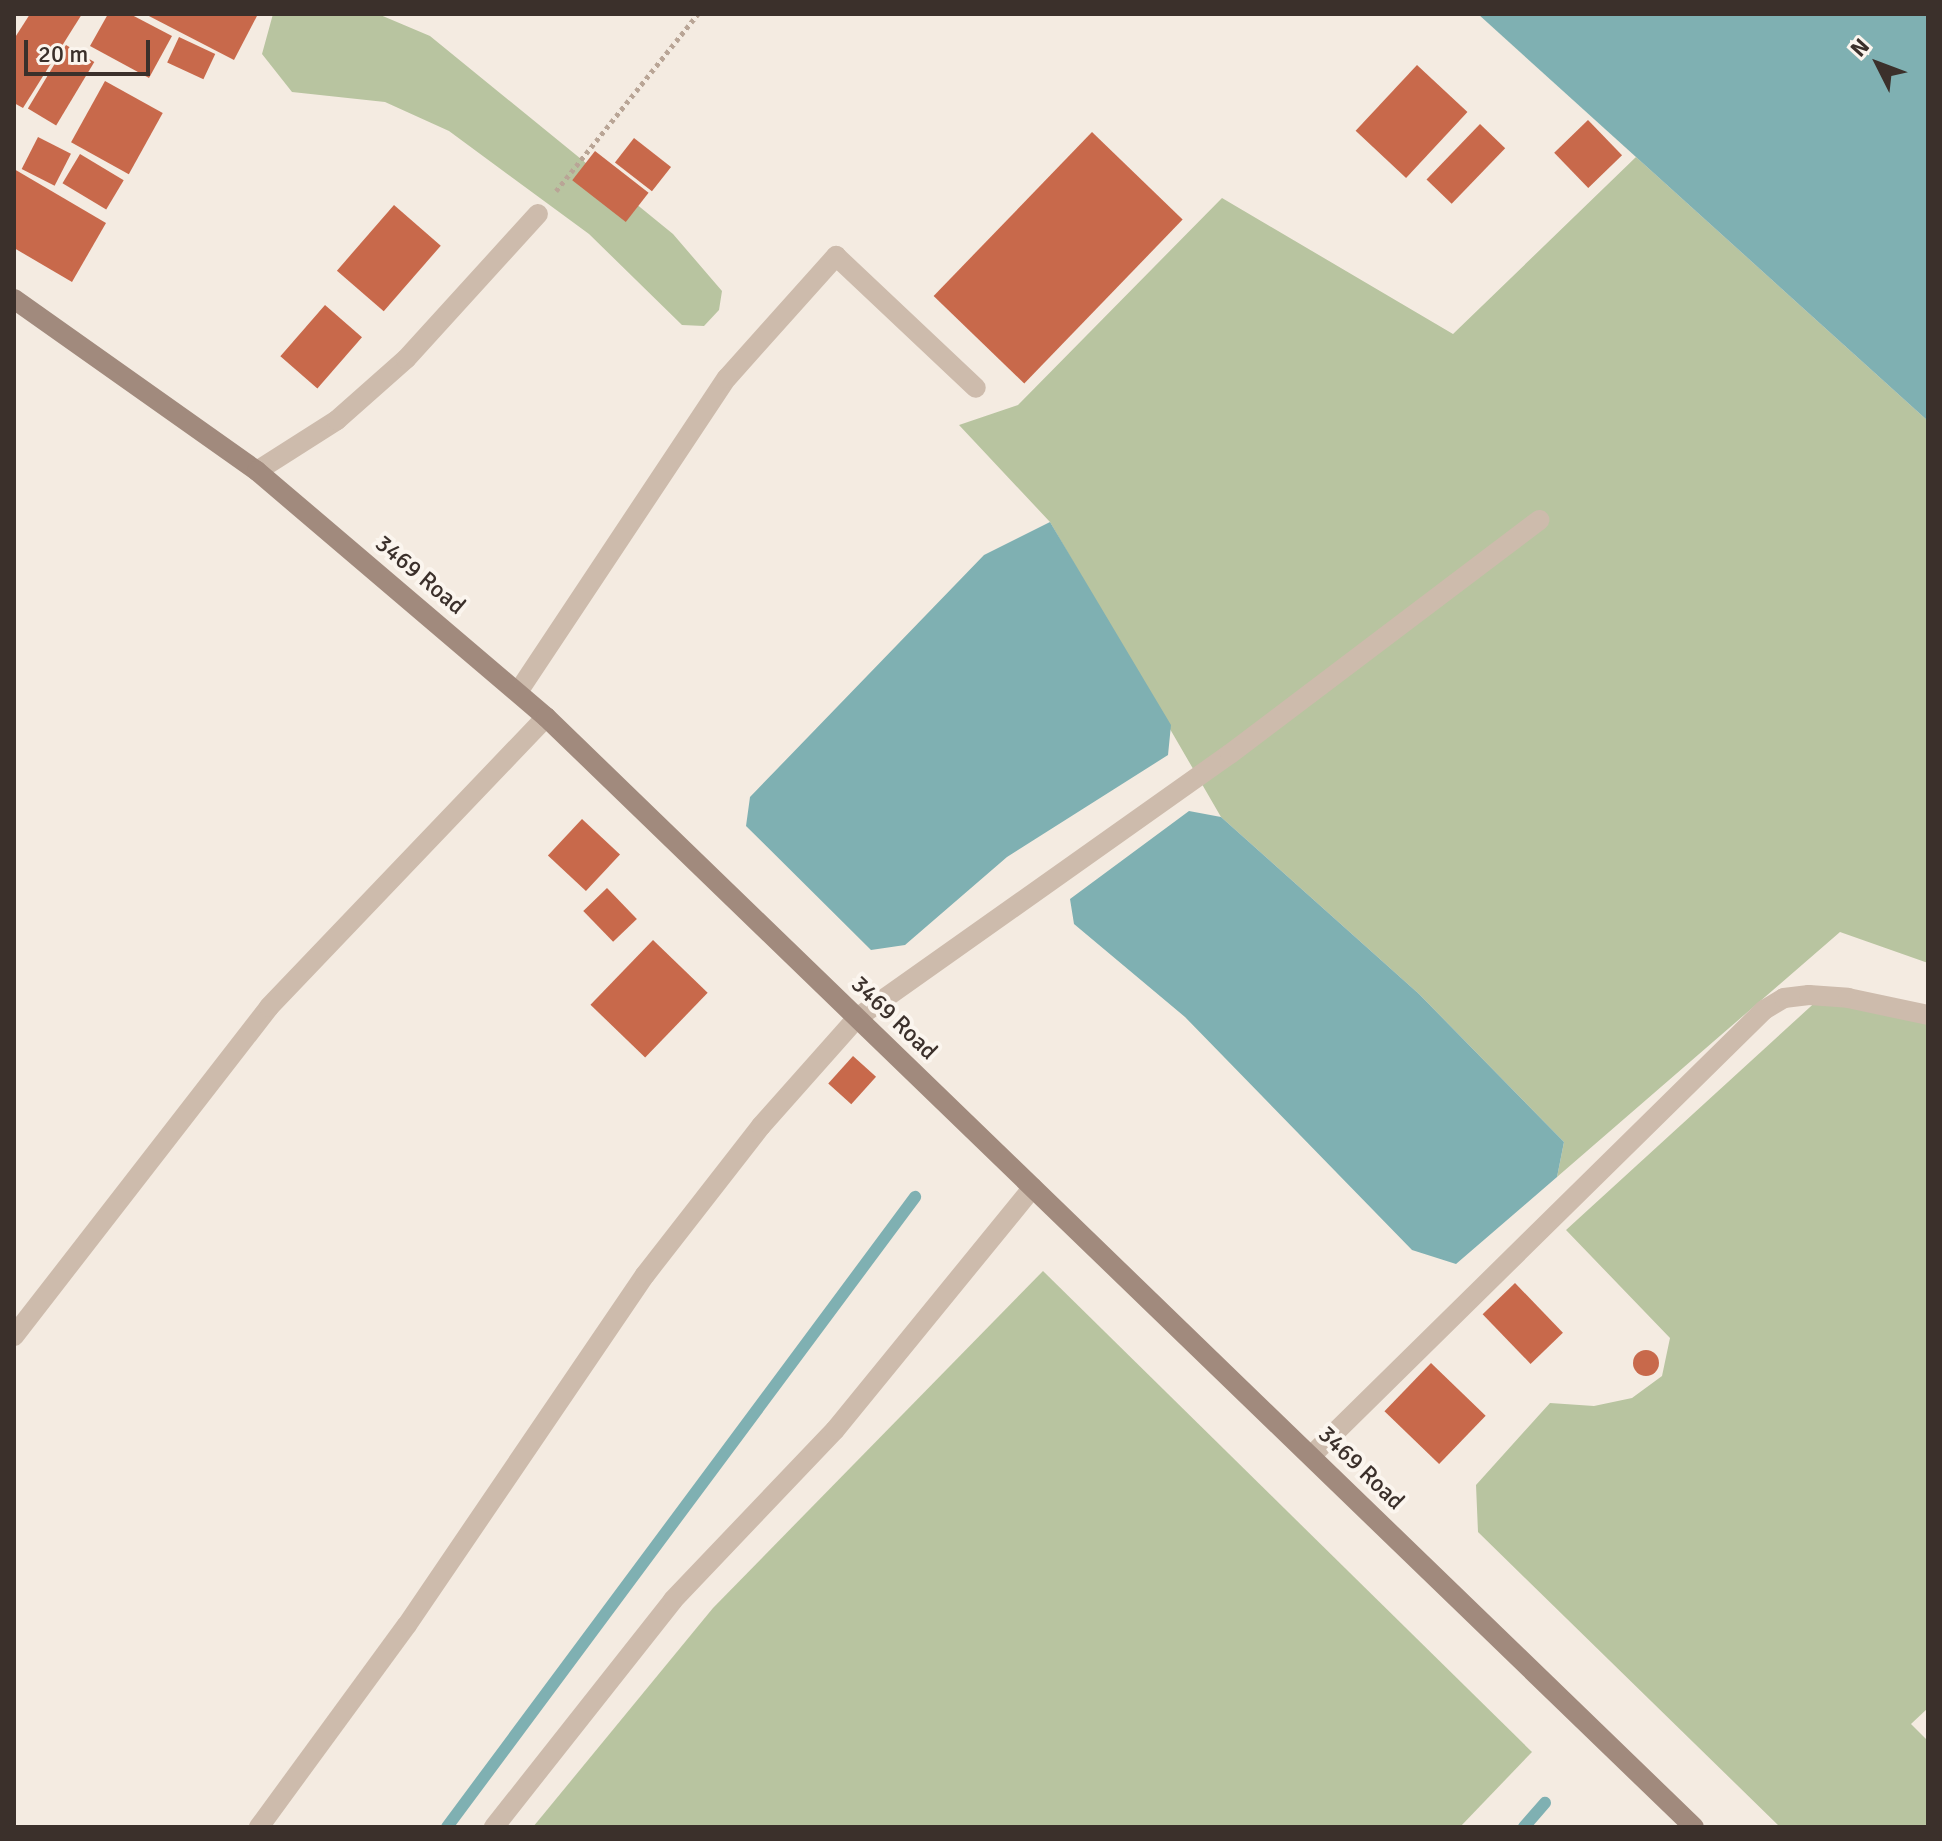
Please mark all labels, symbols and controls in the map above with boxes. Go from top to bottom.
scale bar [28,24,154,74]
north arrow [1838,24,1918,104]
text: N [1845,33,1875,62]
text: 20 m [38,39,88,69]
street label: 3469 Road [369,529,471,621]
street label: 3469 Road [845,970,943,1066]
street label: 3469 Road [1312,1420,1410,1516]

